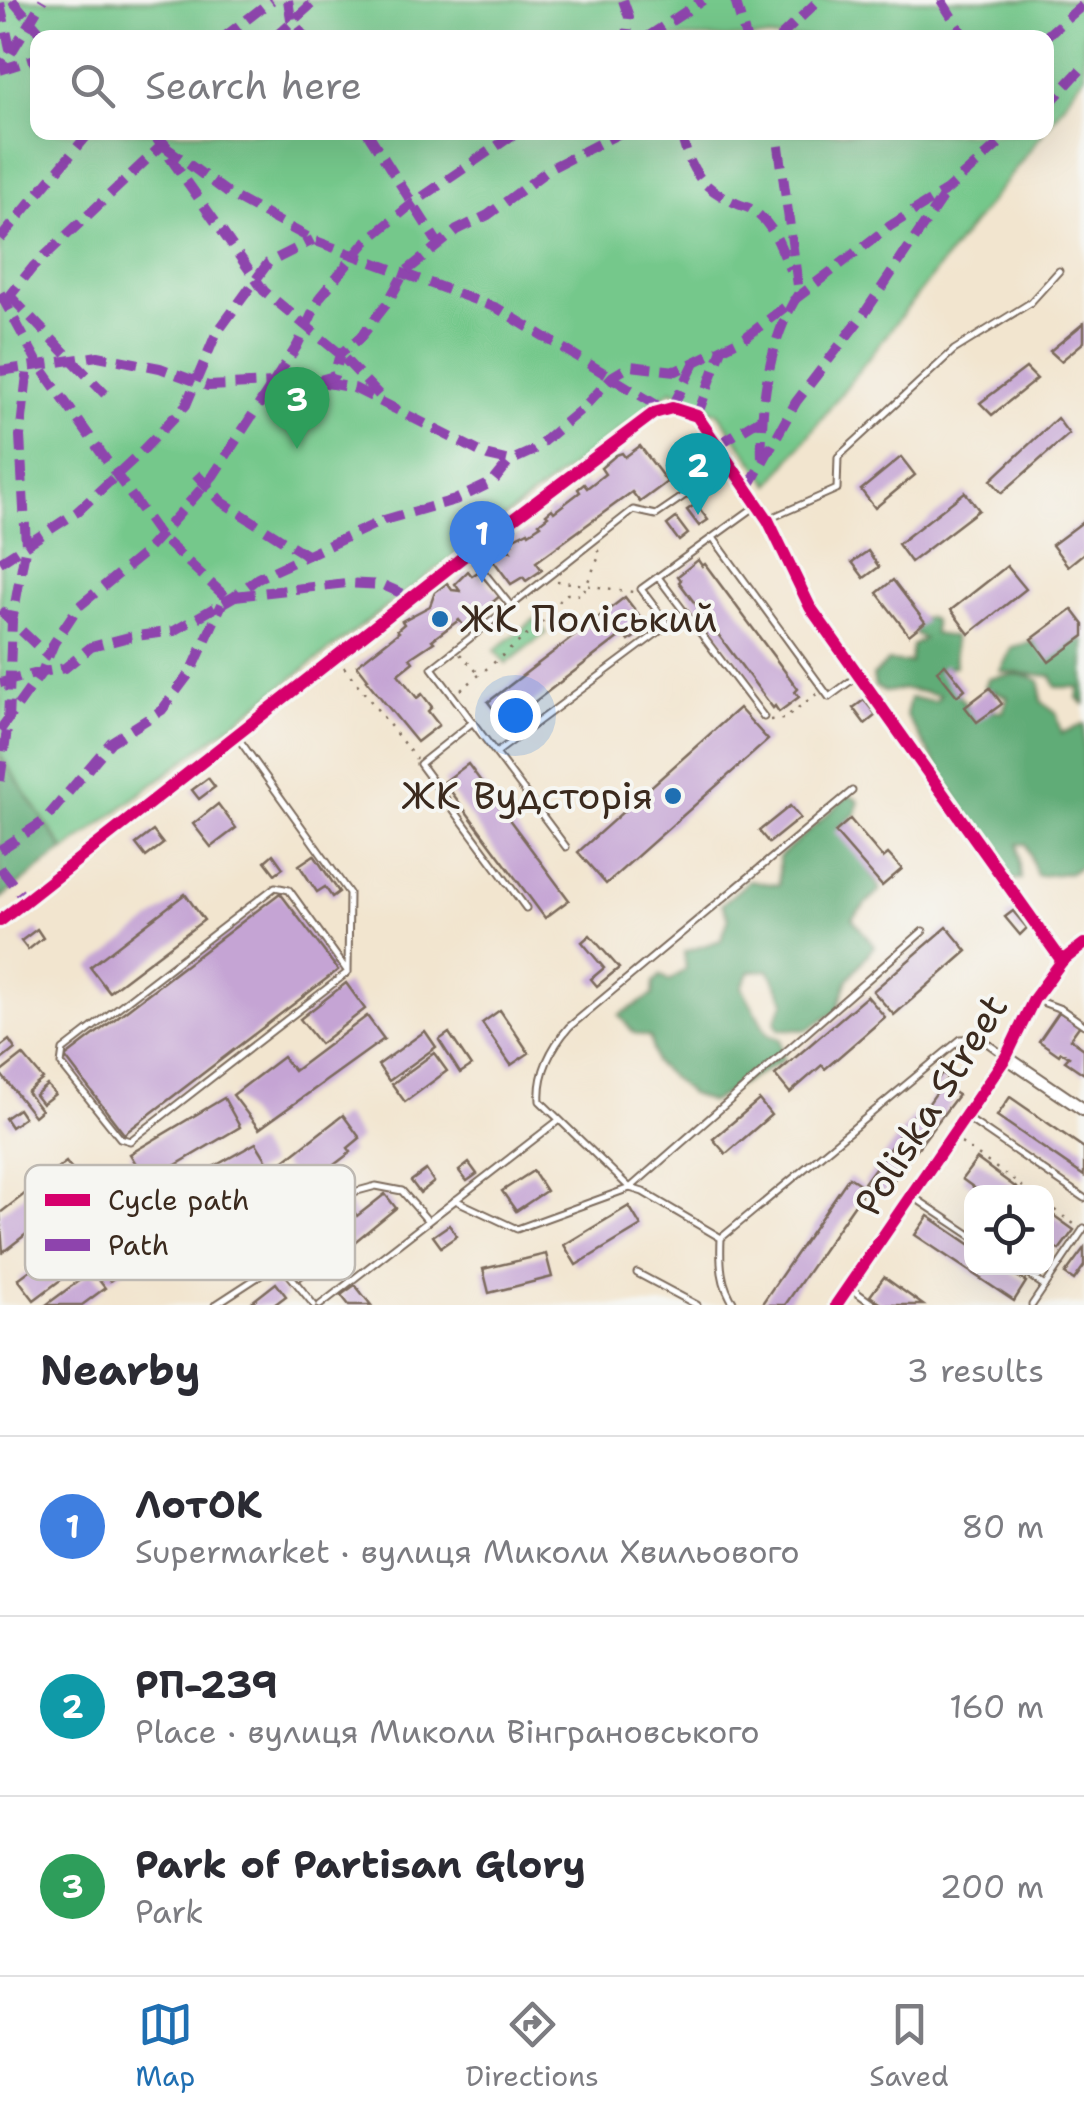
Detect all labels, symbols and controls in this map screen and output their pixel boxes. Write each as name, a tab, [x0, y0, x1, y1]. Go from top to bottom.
search box	[30, 30, 1054, 140]
icon: search	[65, 58, 120, 113]
text: Search here	[145, 60, 362, 111]
pin: 3	[264, 366, 330, 449]
pin: 2	[666, 432, 730, 515]
pin: 1	[450, 500, 514, 583]
place label: ЖК Поліський	[460, 593, 717, 644]
marker: ЖК Поліський	[429, 608, 451, 630]
your location	[490, 690, 541, 741]
place label: ЖК Вудсторія	[402, 770, 653, 821]
marker: ЖК Вудсторія	[662, 785, 684, 807]
street label: Poliska Street	[842, 984, 1019, 1225]
legend	[25, 1165, 355, 1280]
text: Cycle path	[108, 1181, 250, 1219]
map controls	[964, 1185, 1054, 1275]
button: locate	[964, 1185, 1054, 1275]
text: Path	[108, 1226, 169, 1264]
text: Nearby	[40, 1342, 200, 1398]
text: 3 results	[907, 1349, 1044, 1392]
text: ЛотОК	[135, 1479, 262, 1530]
text: 1	[65, 1505, 80, 1548]
text: 80 m	[961, 1505, 1044, 1548]
text: Supermarket · вулиця Миколи Хвильового	[135, 1530, 800, 1573]
text: РП-239	[135, 1659, 278, 1710]
text: 2	[61, 1685, 84, 1728]
text: 160 m	[949, 1685, 1044, 1728]
text: Place · вулиця Миколи Вінграновського	[135, 1710, 760, 1753]
text: Park of Partisan Glory	[135, 1839, 586, 1890]
text: 3	[61, 1865, 84, 1908]
text: 200 m	[940, 1865, 1044, 1908]
text: Park	[135, 1890, 204, 1933]
tab: Map	[135, 1997, 195, 2095]
tab: Directions	[466, 1997, 599, 2095]
tab: Saved	[869, 1997, 949, 2095]

